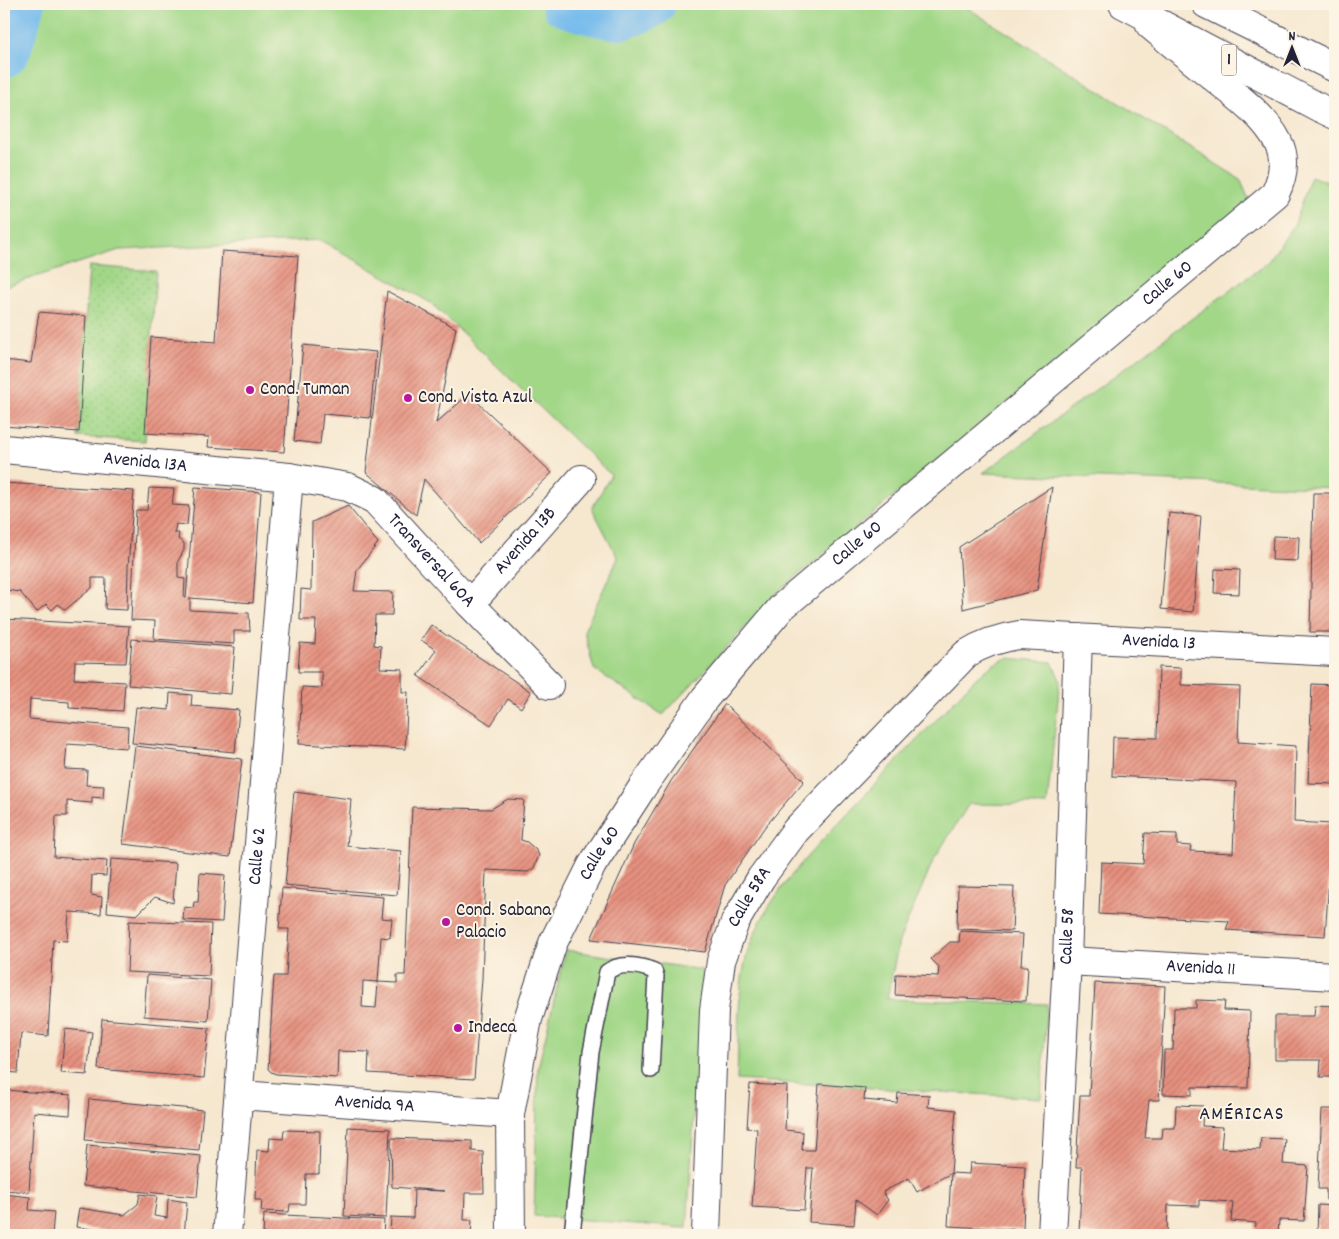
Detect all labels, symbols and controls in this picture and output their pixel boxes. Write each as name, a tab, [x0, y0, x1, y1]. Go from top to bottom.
north arrow	[1266, 22, 1316, 72]
text: N	[1289, 27, 1296, 47]
road number: 1	[1222, 44, 1236, 76]
street label: Calle 60	[1136, 254, 1199, 313]
place label: Cond. Tuman	[260, 377, 350, 404]
marker: Cond. Tuman	[244, 384, 256, 396]
place label: Cond. Vista Azul	[418, 385, 533, 412]
marker: Cond. Vista Azul	[402, 392, 414, 404]
street label: Avenida 13A	[102, 445, 189, 480]
street label: Avenida 13B	[488, 501, 563, 581]
street label: Transversal 60A	[381, 508, 481, 614]
street label: Calle 60	[826, 514, 889, 573]
street label: Avenida 13	[1121, 627, 1196, 658]
street label: Calle 60	[573, 821, 627, 885]
street label: Calle 62	[242, 826, 274, 886]
street label: Calle 58A	[721, 861, 779, 933]
place label: Cond. Sabana Palacio	[456, 898, 552, 947]
street label: Calle 58	[1053, 908, 1082, 965]
marker: Cond. Sabana Palacio	[440, 916, 452, 928]
street label: Avenida 11	[1165, 953, 1236, 984]
place label: Indeca	[468, 1015, 518, 1042]
marker: Indeca	[452, 1022, 464, 1034]
street label: Avenida 9A	[334, 1088, 416, 1121]
district label: AMÉRICAS	[1199, 1101, 1285, 1129]

